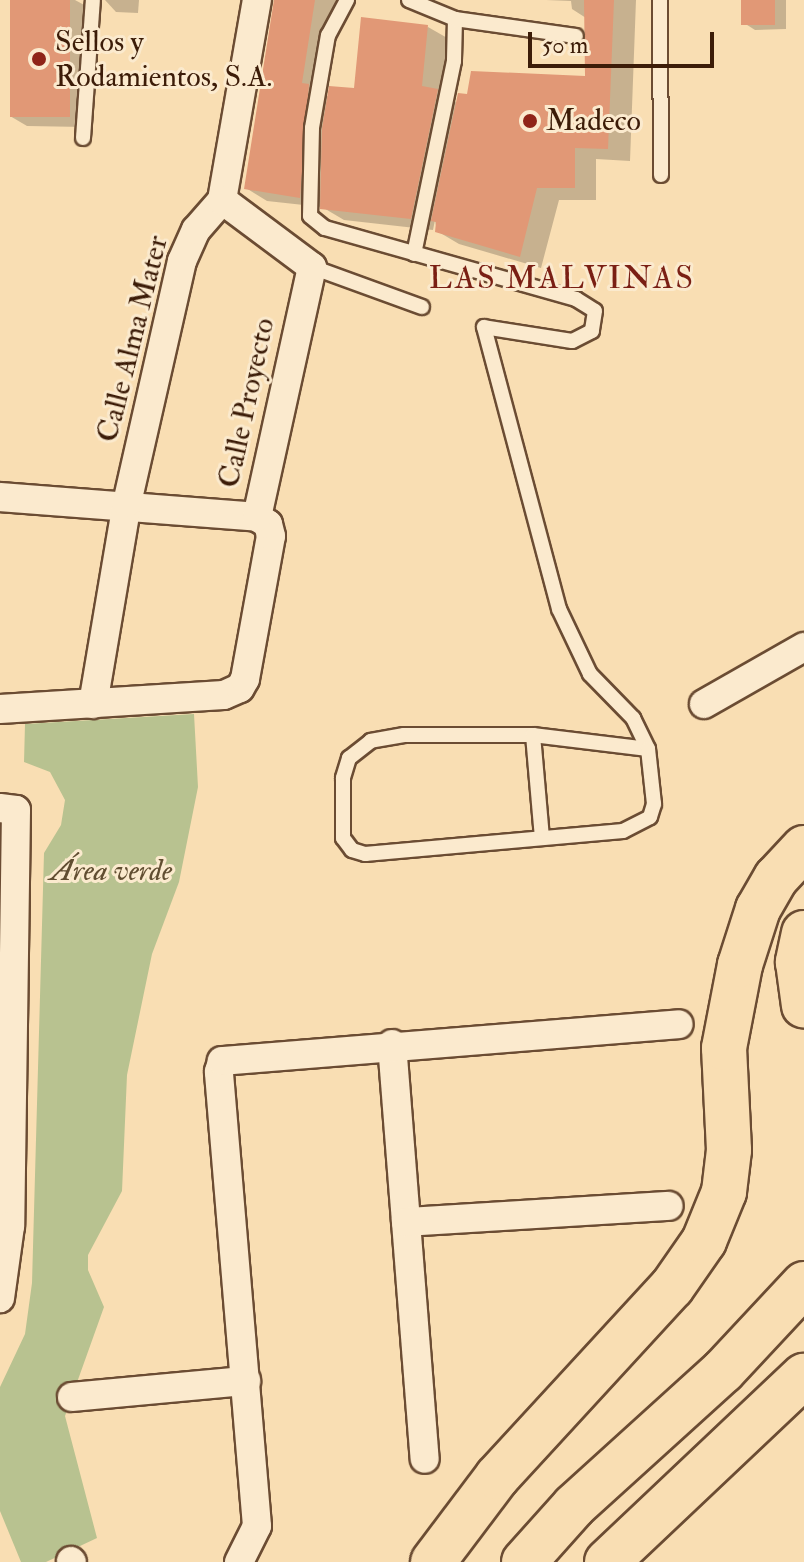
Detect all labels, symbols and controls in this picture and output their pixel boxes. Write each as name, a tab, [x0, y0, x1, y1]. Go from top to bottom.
scale bar	[532, 16, 718, 66]
place label: Sellos y Rodamientos, S.A.	[55, 24, 272, 94]
text: 50 m	[542, 30, 588, 61]
marker: Sellos y Rodamientos, S.A.	[30, 50, 48, 68]
place label: Madeco	[546, 103, 641, 139]
marker: Madeco	[521, 112, 539, 130]
street label: Calle Alma Mater	[90, 232, 176, 446]
district label: LAS MALVINAS	[429, 259, 695, 297]
street label: Calle Proyecto	[211, 315, 283, 491]
park label: Área verde	[50, 853, 172, 889]

